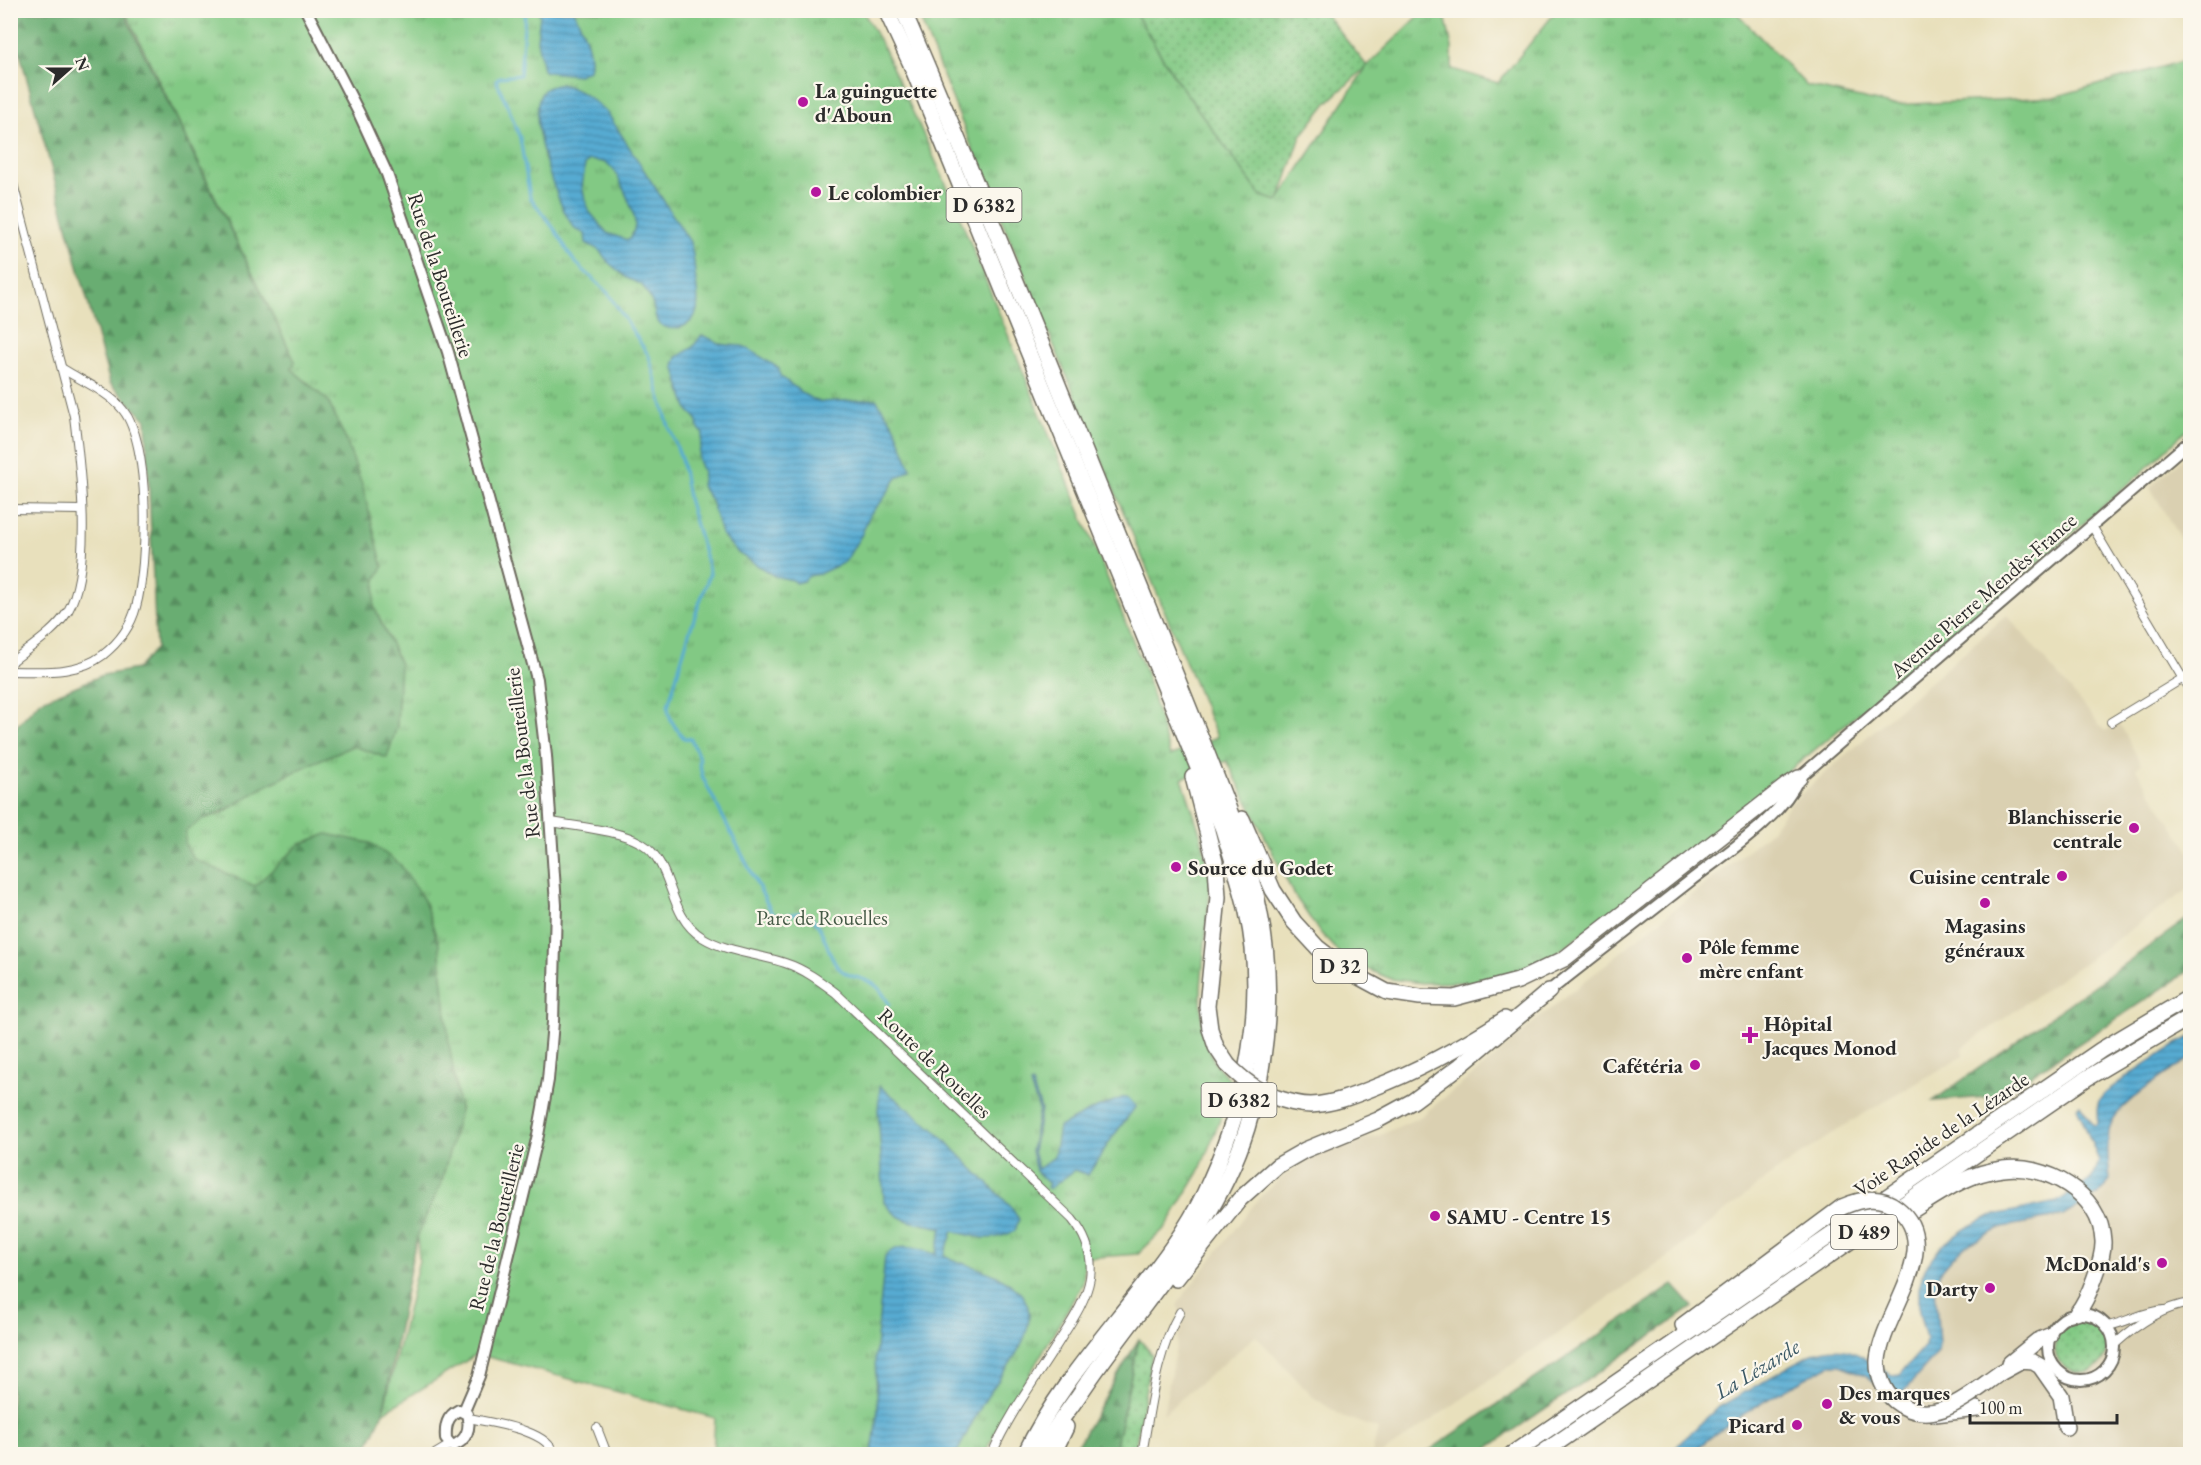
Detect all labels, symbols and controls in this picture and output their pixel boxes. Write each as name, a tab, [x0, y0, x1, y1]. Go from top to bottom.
north arrow	[39, 39, 99, 99]
text: N	[70, 54, 95, 74]
place label: La guinguette d'Aboun	[815, 77, 937, 128]
marker: La guinguette d'Aboun	[796, 95, 810, 109]
place label: Le colombier	[828, 179, 941, 206]
marker: Le colombier	[809, 185, 823, 199]
road number: D 6382	[946, 188, 1022, 222]
street label: Rue de la Bouteillerie	[402, 189, 480, 361]
street label: Avenue Pierre Mendès-France	[1883, 507, 2082, 684]
street label: Rue de la Bouteillerie	[498, 666, 546, 840]
place label: Blanchisserie centrale	[2008, 803, 2122, 854]
marker: Blanchisserie centrale	[2127, 821, 2141, 835]
place label: Source du Godet	[1188, 854, 1333, 881]
marker: Source du Godet	[1169, 860, 1183, 874]
place label: Cuisine centrale	[1909, 863, 2050, 890]
marker: Cuisine centrale	[2055, 869, 2069, 883]
marker: Magasins généraux	[1978, 896, 1992, 910]
park label: Parc de Rouelles	[756, 904, 888, 931]
place label: Magasins généraux	[1945, 912, 2025, 963]
place label: Pôle femme mère enfant	[1699, 933, 1803, 984]
road number: D 32	[1313, 949, 1367, 983]
marker: Pôle femme mère enfant	[1680, 951, 1694, 965]
street label: Route de Rouelles	[872, 1002, 998, 1124]
place label: Hôpital Jacques Monod	[1762, 1010, 1897, 1061]
marker: Hôpital Jacques Monod	[1741, 1026, 1759, 1044]
place label: Cafétéria	[1603, 1052, 1684, 1079]
marker: Cafétéria	[1688, 1058, 1702, 1072]
street label: Voie Rapide de la Lézarde	[1848, 1065, 2034, 1203]
road number: D 6382	[1202, 1083, 1276, 1117]
street label: Rue de la Bouteillerie	[462, 1141, 530, 1313]
place label: SAMU - Centre 15	[1447, 1203, 1611, 1230]
marker: SAMU - Centre 15	[1428, 1209, 1442, 1223]
road number: D 489	[1831, 1215, 1897, 1249]
place label: McDonald's	[2045, 1250, 2150, 1277]
marker: McDonald's	[2155, 1256, 2169, 1270]
place label: Darty	[1926, 1275, 1979, 1302]
marker: Darty	[1983, 1281, 1997, 1295]
water label: La Lézarde	[1708, 1332, 1806, 1406]
place label: Des marques & vous	[1839, 1379, 1950, 1430]
scale bar	[1970, 1387, 2117, 1425]
text: 100 m	[1979, 1396, 2023, 1419]
marker: Des marques & vous	[1820, 1397, 1834, 1411]
place label: Picard	[1728, 1412, 1785, 1439]
marker: Picard	[1790, 1418, 1804, 1432]

